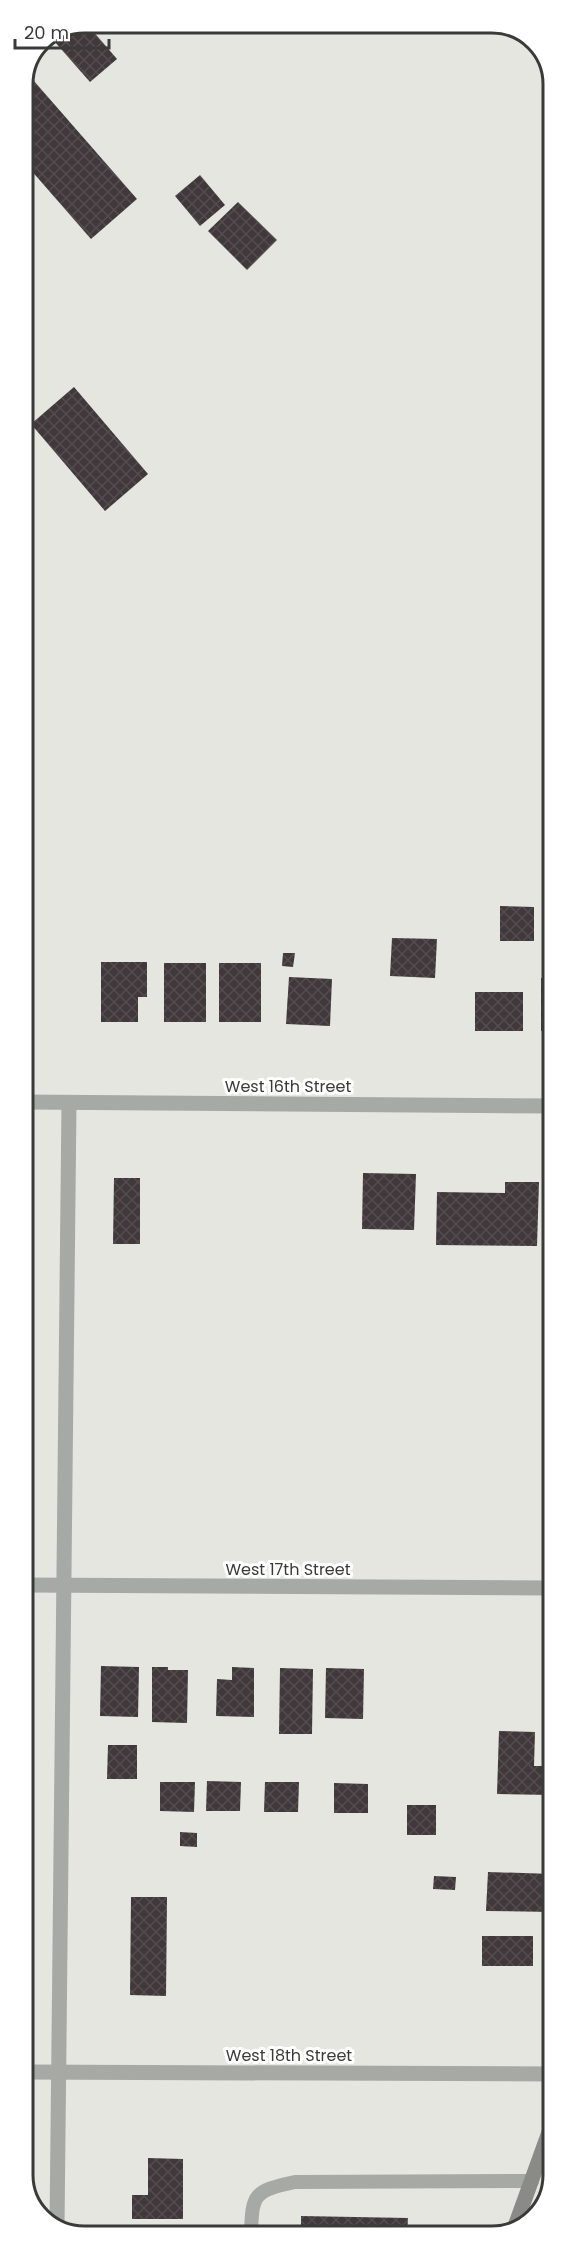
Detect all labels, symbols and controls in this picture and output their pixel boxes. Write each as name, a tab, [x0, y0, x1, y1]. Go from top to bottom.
scale bar	[15, 12, 110, 50]
text: 20 m	[24, 20, 69, 45]
street label: West 16th Street	[225, 1075, 351, 1098]
street label: West 17th Street	[225, 1558, 351, 1581]
street label: West 18th Street	[226, 2044, 352, 2067]

